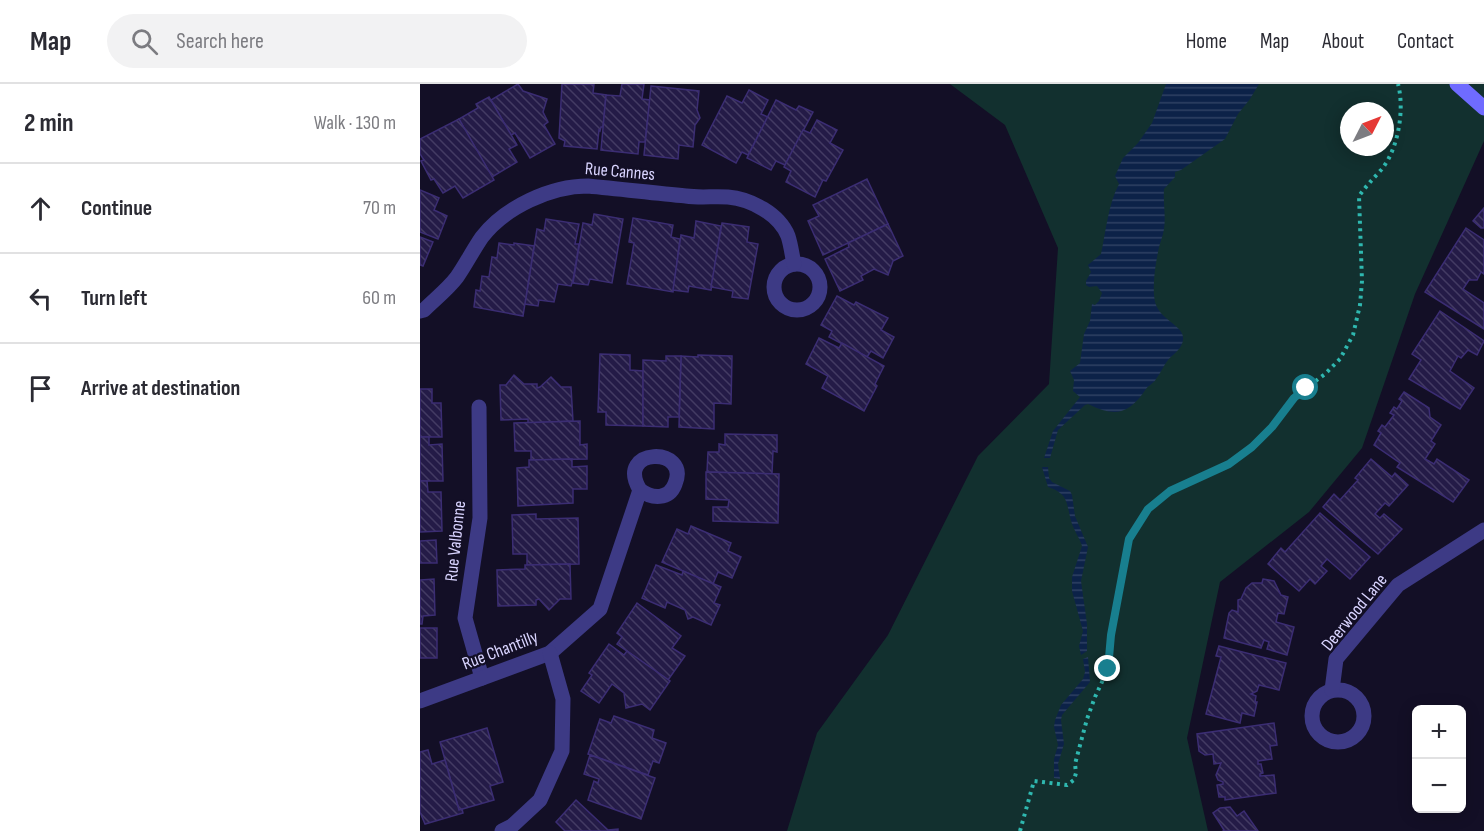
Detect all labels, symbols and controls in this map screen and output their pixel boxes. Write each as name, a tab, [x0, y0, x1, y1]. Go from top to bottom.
search box	[107, 14, 527, 68]
text: Map	[30, 25, 71, 58]
icon: search	[128, 25, 161, 58]
text: Search here	[176, 28, 264, 55]
text: Home	[1186, 29, 1227, 54]
text: Map	[1260, 29, 1289, 54]
text: About	[1322, 29, 1364, 54]
text: Contact	[1397, 29, 1454, 54]
north arrow	[1340, 102, 1394, 156]
text: 2 min	[24, 108, 74, 139]
text: Walk · 130 m	[314, 111, 396, 135]
street label: Rue Cannes	[584, 158, 656, 185]
icon: ahead	[24, 192, 57, 225]
text: Continue	[81, 195, 152, 222]
text: 70 m	[363, 196, 396, 220]
icon: left	[24, 282, 57, 315]
text: Turn left	[81, 285, 147, 312]
text: 60 m	[362, 286, 396, 310]
icon: arrive	[24, 372, 57, 405]
route start	[1292, 374, 1318, 400]
text: Arrive at destination	[81, 375, 240, 402]
street label: Rue Valbonne	[441, 500, 470, 583]
street label: Deerwood Lane	[1317, 570, 1392, 655]
street label: Rue Chantilly	[459, 626, 541, 675]
route end	[1094, 655, 1120, 681]
map controls	[1412, 705, 1466, 813]
button: +	[1412, 705, 1466, 759]
button: −	[1412, 759, 1466, 813]

